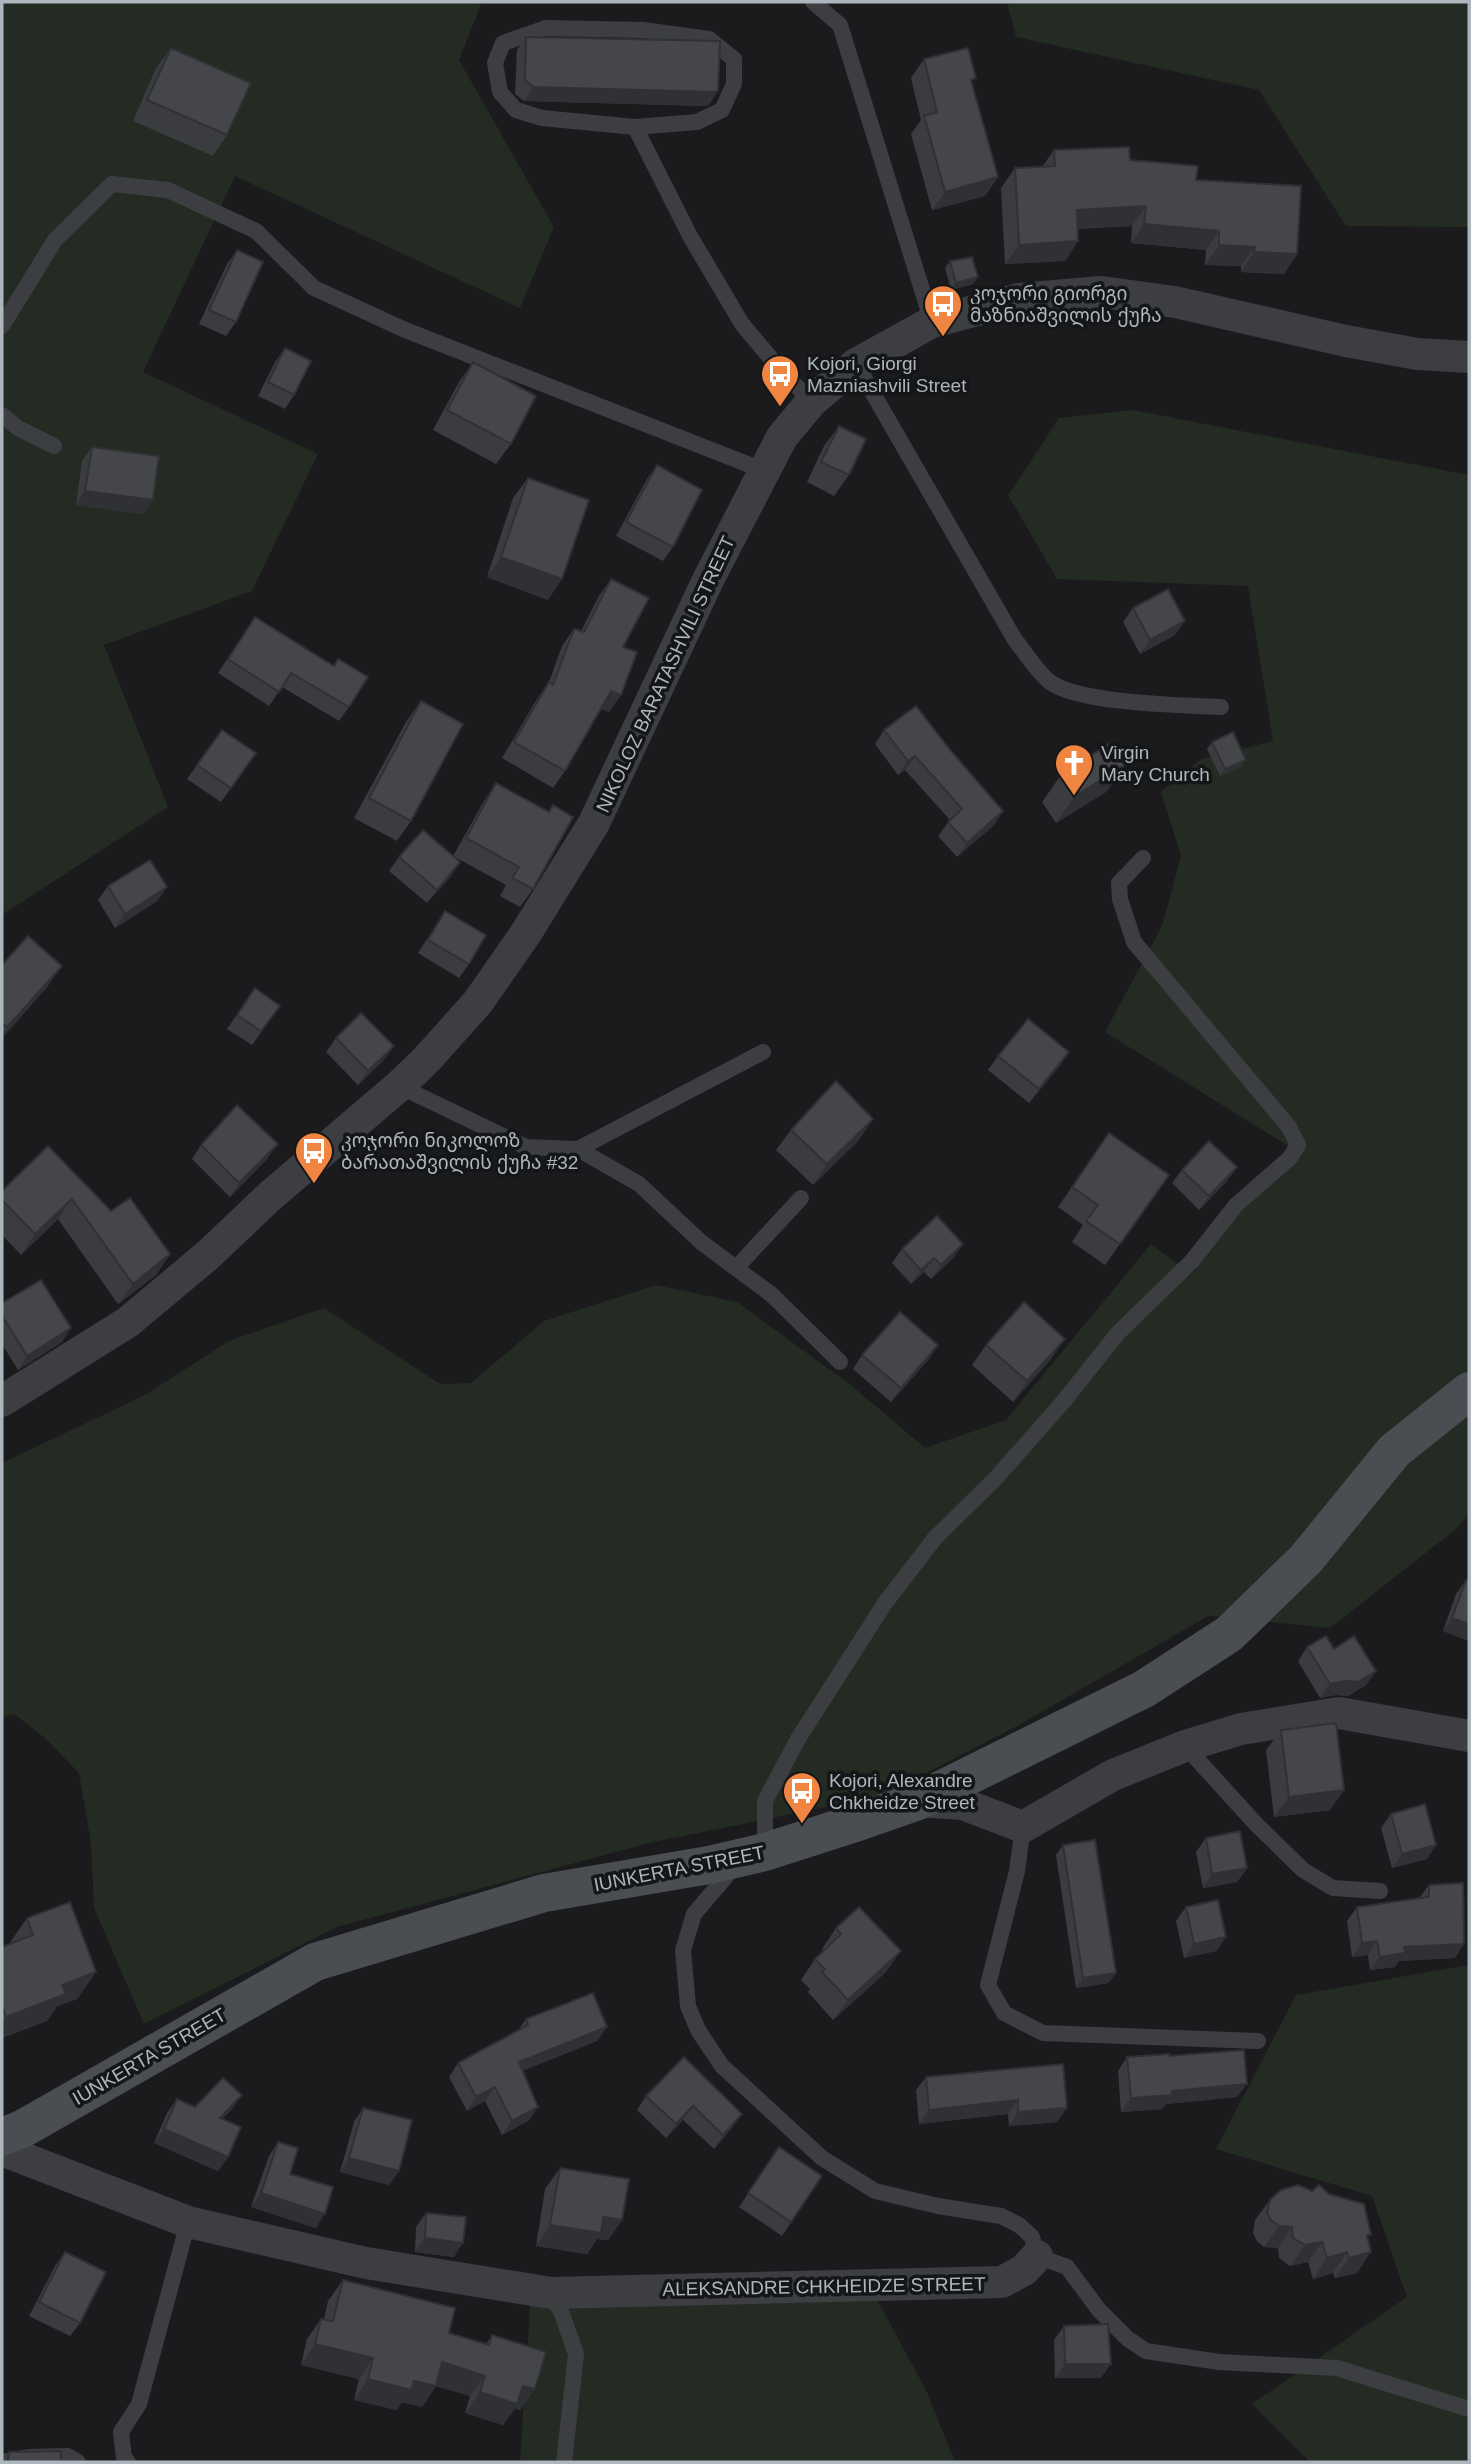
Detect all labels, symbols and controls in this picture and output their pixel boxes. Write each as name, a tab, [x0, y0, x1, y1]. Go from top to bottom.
bus stop icon: კოჯორი გიორგი მაზნიაშვილის ქუჩა	[922, 283, 964, 338]
place label: კოჯორი გიორგი მაზნიაშვილის ქუჩა	[970, 283, 1162, 328]
bus stop icon: Kojori, Giorgi Mazniashvili Street	[759, 353, 801, 408]
place label: Kojori, Giorgi Mazniashvili Street	[807, 353, 967, 396]
street label: NIKOLOZ BARATASHVILI STREET	[592, 532, 739, 816]
church icon: Virgin Mary Church	[1053, 742, 1095, 797]
place label: Virgin Mary Church	[1101, 742, 1210, 785]
bus stop icon: კოჯორი ნიკოლოზ ბარათაშვილის ქუჩა #32	[293, 1130, 335, 1185]
place label: კოჯორი ნიკოლოზ ბარათაშვილის ქუჩა #32	[341, 1130, 578, 1175]
bus stop icon: Kojori, Alexandre Chkheidze Street	[781, 1770, 823, 1825]
place label: Kojori, Alexandre Chkheidze Street	[829, 1770, 975, 1813]
street label: IUNKERTA STREET	[592, 1842, 767, 1895]
street label: IUNKERTA STREET	[69, 2004, 230, 2109]
street label: ALEKSANDRE CHKHEIDZE STREET	[662, 2273, 986, 2300]

